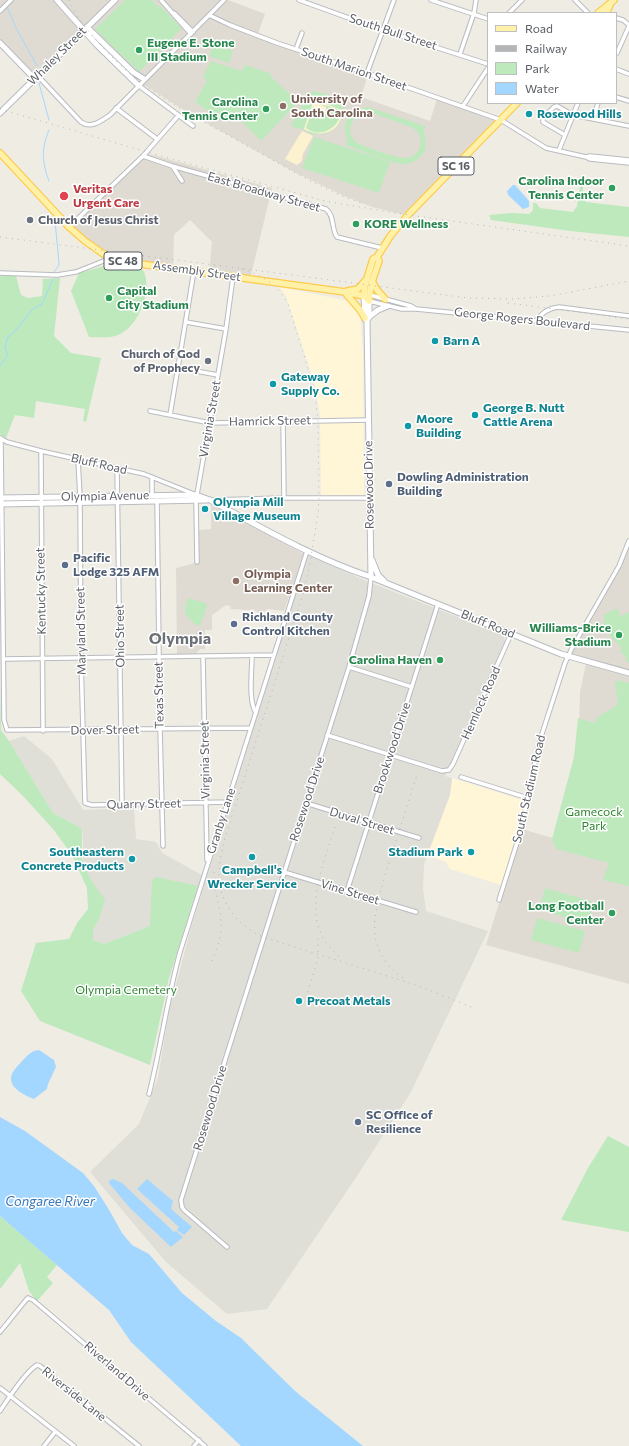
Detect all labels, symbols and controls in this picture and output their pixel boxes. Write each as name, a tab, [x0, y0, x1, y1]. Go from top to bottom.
street label: South Bull Street	[347, 11, 439, 53]
legend	[487, 12, 617, 104]
text: Road	[525, 21, 553, 35]
street label: Whaley Street	[25, 24, 89, 88]
place label: Eugene E. Stone III Stadium	[147, 36, 235, 64]
text: Railway	[525, 41, 567, 55]
street label: South Marion Street	[299, 44, 409, 94]
marker: Eugene E. Stone III Stadium	[134, 45, 144, 55]
text: Park	[525, 61, 550, 75]
text: Water	[525, 81, 559, 95]
place label: University of South Carolina	[291, 92, 373, 120]
place label: Carolina Tennis Center	[182, 95, 258, 123]
marker: University of South Carolina	[278, 101, 288, 111]
marker: Carolina Tennis Center	[261, 104, 271, 114]
place label: Rosewood Hills	[537, 107, 621, 121]
marker: Rosewood Hills	[524, 109, 534, 119]
road number: SC 16	[438, 157, 474, 175]
street label: East Broadway Street	[206, 169, 322, 215]
place label: Carolina Indoor Tennis Center	[518, 174, 604, 202]
place label: Veritas Urgent Care	[73, 182, 139, 210]
marker: Carolina Indoor Tennis Center	[607, 183, 617, 193]
marker: Veritas Urgent Care	[58, 190, 70, 202]
place label: Church of Jesus Christ	[38, 213, 159, 227]
marker: Church of Jesus Christ	[25, 215, 35, 225]
place label: KORE Wellness	[364, 217, 448, 231]
marker: KORE Wellness	[351, 219, 361, 229]
road number: SC 48	[104, 252, 142, 270]
street label: Assembly Street	[152, 258, 242, 284]
place label: Capital City Stadium	[117, 284, 189, 312]
marker: Capital City Stadium	[104, 293, 114, 303]
street label: George Rogers Boulevard	[453, 305, 591, 333]
place label: Barn A	[443, 334, 480, 348]
marker: Barn A	[430, 336, 440, 346]
place label: Church of God of Prophecy	[121, 347, 200, 375]
marker: Church of God of Prophecy	[203, 356, 213, 366]
place label: Gateway Supply Co.	[281, 370, 340, 398]
street label: Virginia Street	[196, 379, 224, 459]
marker: Gateway Supply Co.	[268, 379, 278, 389]
place label: George B. Nutt Cattle Arena	[483, 401, 565, 429]
marker: George B. Nutt Cattle Arena	[470, 410, 480, 420]
place label: Moore Building	[416, 412, 461, 440]
street label: Hamrick Street	[229, 413, 311, 429]
marker: Moore Building	[403, 421, 413, 431]
street label: Rosewood Drive	[361, 441, 377, 529]
street label: Bluff Road	[70, 451, 128, 477]
place label: Dowling Administration Building	[397, 470, 529, 498]
marker: Dowling Administration Building	[384, 479, 394, 489]
street label: Olympia Avenue	[61, 488, 149, 504]
place label: Olympia Mill Village Museum	[213, 495, 300, 523]
marker: Olympia Mill Village Museum	[200, 504, 210, 514]
street label: Kentucky Street	[33, 547, 49, 635]
place label: Pacific Lodge 325 AFM	[73, 551, 159, 579]
marker: Pacific Lodge 325 AFM	[60, 560, 70, 570]
place label: Olympia Learning Center	[244, 567, 332, 595]
marker: Olympia Learning Center	[231, 576, 241, 586]
street label: Maryland Street	[73, 587, 89, 675]
street label: Ohio Street	[112, 604, 128, 668]
street label: Bluff Road	[459, 607, 517, 641]
place label: Richland County Control Kitchen	[242, 610, 333, 638]
marker: Richland County Control Kitchen	[229, 619, 239, 629]
place label: Williams-Brice Stadium	[529, 621, 611, 649]
district label: Olympia	[149, 629, 211, 649]
marker: Williams-Brice Stadium	[614, 630, 624, 640]
place label: Carolina Haven	[349, 653, 432, 667]
marker: Carolina Haven	[435, 655, 445, 665]
street label: Texas Street	[151, 661, 167, 729]
street label: Hemlock Road	[458, 664, 504, 742]
street label: Brookwood Drive	[370, 701, 414, 795]
street label: Virginia Street	[197, 721, 213, 799]
street label: Dover Street	[70, 722, 140, 738]
street label: South Stadium Road	[510, 733, 548, 845]
street label: Rosewood Drive	[287, 755, 327, 843]
street label: Granby Lane	[204, 786, 238, 856]
street label: Quarry Street	[106, 796, 182, 812]
street label: Duval Street	[328, 804, 396, 838]
park label: Gamecock Park	[565, 805, 623, 833]
place label: Southeastern Concrete Products	[21, 845, 124, 873]
place label: Stadium Park	[389, 845, 463, 859]
marker: Stadium Park	[466, 847, 476, 857]
marker: Campbell's Wrecker Service	[247, 852, 257, 862]
marker: Southeastern Concrete Products	[127, 854, 137, 864]
place label: Campbell's Wrecker Service	[207, 863, 297, 891]
street label: Vine Street	[319, 876, 381, 908]
place label: Long Football Center	[528, 899, 604, 927]
marker: Long Football Center	[607, 908, 617, 918]
park label: Olympia Cemetery	[75, 983, 177, 997]
place label: Precoat Metals	[307, 994, 391, 1008]
marker: Precoat Metals	[294, 996, 304, 1006]
street label: Rosewood Drive	[190, 1064, 230, 1152]
place label: SC Office of Resilience	[366, 1108, 433, 1136]
marker: SC Office of Resilience	[353, 1117, 363, 1127]
water label: Congaree River	[5, 1194, 95, 1210]
street label: Riverland Drive	[81, 1338, 153, 1404]
street label: Riverside Lane	[39, 1364, 109, 1424]

